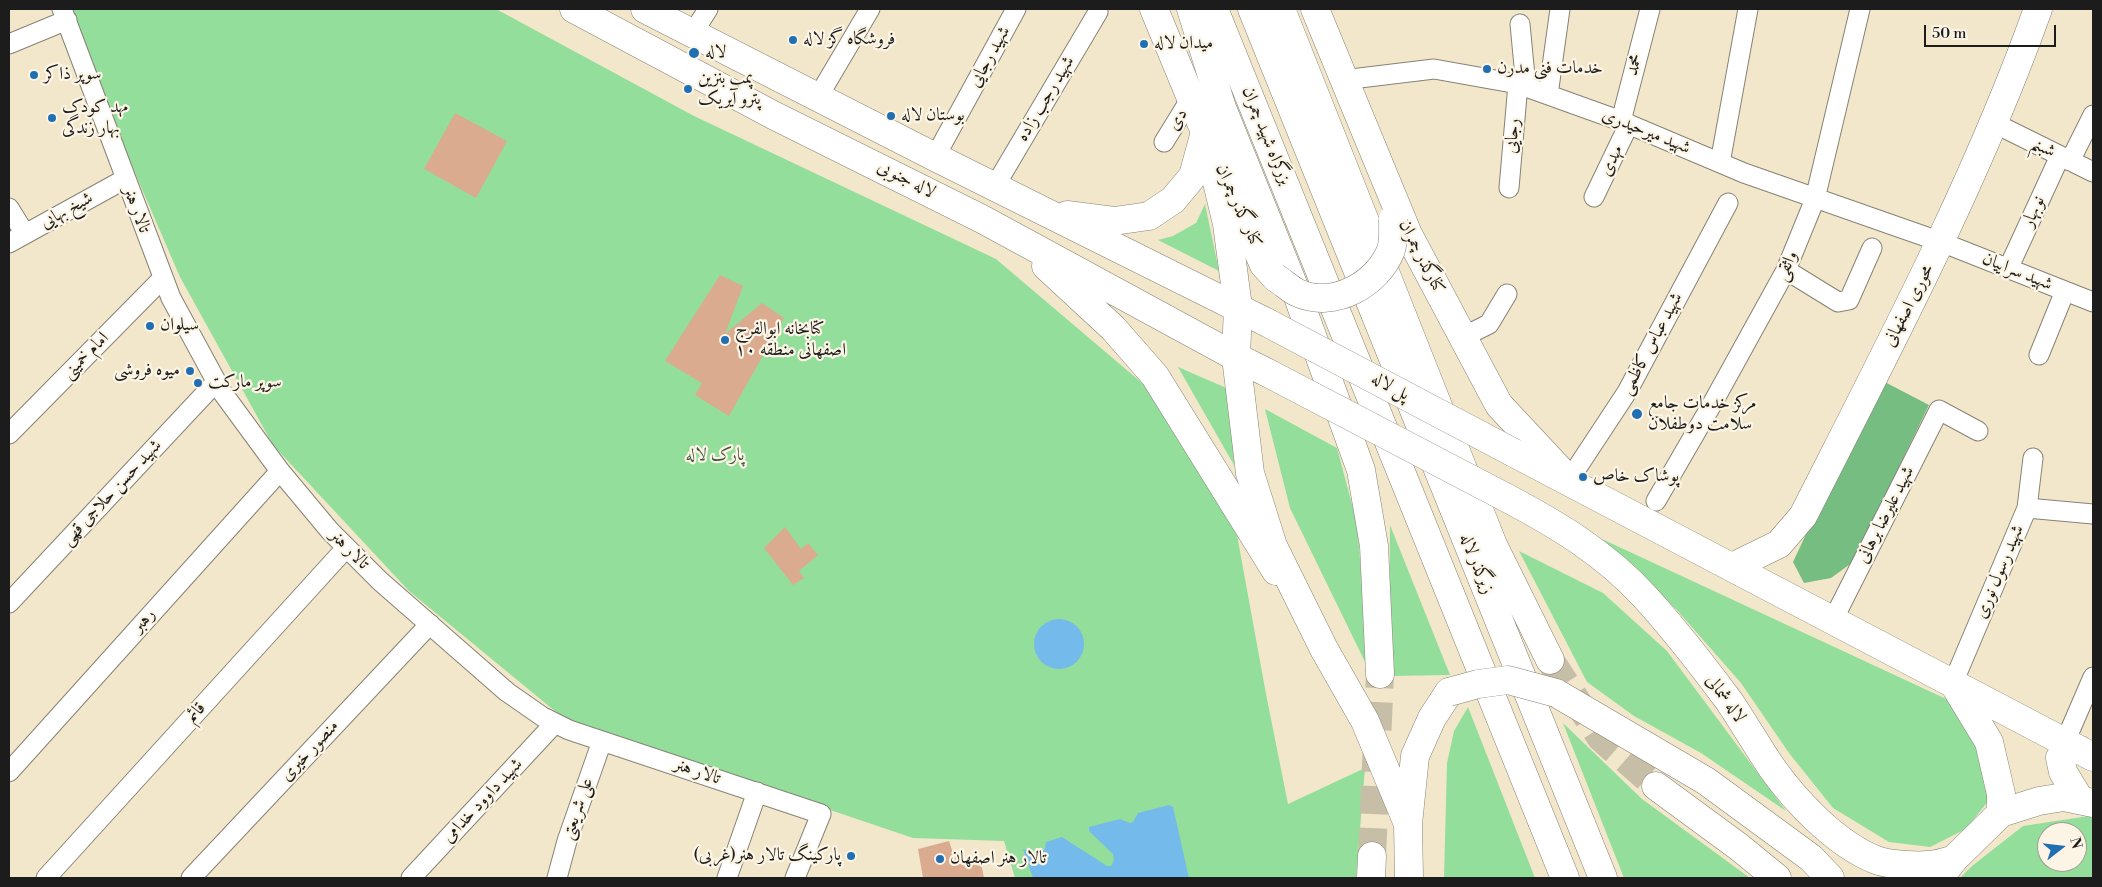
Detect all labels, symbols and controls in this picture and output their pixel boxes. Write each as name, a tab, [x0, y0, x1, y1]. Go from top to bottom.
scale bar	[1927, 15, 2060, 47]
street label: شهید رجایی	[964, 23, 1016, 91]
text: 50 m	[1932, 24, 1966, 43]
place label: فروشگاه گز لاله	[803, 29, 895, 51]
place label: میدان لاله	[1154, 33, 1213, 55]
marker: فروشگاه گز لاله	[787, 34, 799, 46]
marker: میدان لاله	[1138, 38, 1150, 50]
place label: لاله	[705, 42, 726, 64]
marker: لاله	[687, 46, 701, 60]
street label: محمد	[1622, 52, 1648, 78]
street label: شهید رجب زاده	[1012, 53, 1080, 145]
place label: خدمات فنی مدرن	[1497, 58, 1603, 80]
marker: خدمات فنی مدرن	[1481, 63, 1493, 75]
place label: سوپر ذاکر	[44, 64, 101, 86]
place label: پمپ بنزین پترو آیریک	[698, 68, 761, 110]
marker: سوپر ذاکر	[28, 69, 40, 81]
marker: پمپ بنزین پترو آیریک	[682, 83, 694, 95]
street label: بزرگراه شهید چمران	[1236, 84, 1296, 188]
place label: مهد کودک بهار زندگی	[62, 97, 128, 140]
street label: شهید میرحیدری	[1599, 104, 1693, 160]
place label: بوستان لاله	[901, 105, 965, 127]
street label: دی	[1163, 105, 1193, 135]
marker: بوستان لاله	[885, 110, 897, 122]
marker: مهد کودک بهار زندگی	[46, 112, 58, 124]
street label: رجایی	[1501, 117, 1525, 155]
street label: شبنم	[2027, 133, 2059, 163]
street label: مهدی	[1595, 142, 1629, 180]
street label: لاله جنوبی	[873, 156, 939, 204]
street label: کنار گذر چمران	[1210, 161, 1266, 251]
street label: تالار هنر	[117, 184, 155, 236]
street label: شیخ بهایی	[37, 188, 97, 234]
street label: نوبهار	[2018, 193, 2050, 231]
street label: کنارگذر چمران	[1393, 216, 1449, 298]
street label: واثقی	[1771, 247, 1803, 285]
street label: شهید سراییان	[1979, 248, 2055, 296]
street label: محوری اصفهانی	[1879, 261, 1939, 351]
street label: شهید عباس کاظمی	[1616, 289, 1688, 399]
place label: سیلوان	[160, 315, 199, 337]
place label: کتابخانه ابوالفرج اصفهانی منطقه ۱۰	[735, 319, 846, 362]
marker: سیلوان	[144, 320, 156, 332]
street label: امام خمینی	[58, 328, 114, 384]
marker: کتابخانه ابوالفرج اصفهانی منطقه ۱۰	[719, 334, 731, 346]
place label: میوه فروشی	[114, 360, 180, 382]
marker: میوه فروشی	[184, 365, 196, 377]
street label: پل لاله	[1367, 368, 1413, 406]
place label: سوپر مارکت	[208, 372, 282, 394]
marker: سوپر مارکت	[192, 377, 204, 389]
place label: مرکز خدمات جامع سلامت دوطفلان	[1648, 393, 1756, 436]
marker: مرکز خدمات جامع سلامت دوطفلان	[1630, 407, 1644, 421]
street label: شهید حسن حلاجی قهی	[57, 435, 167, 551]
park label: پارک لاله	[686, 445, 744, 467]
street label: شهید علیرضا برهانی	[1852, 463, 1920, 567]
place label: پوشاک خاص	[1593, 466, 1679, 488]
marker: پوشاک خاص	[1577, 471, 1589, 483]
street label: شهید رسول نوری	[1971, 522, 2029, 622]
street label: تالار هنر	[324, 525, 374, 575]
street label: زیرگذر لاله	[1454, 530, 1498, 598]
street label: رهبر	[128, 604, 160, 638]
street label: لاله شمالی	[1700, 671, 1750, 727]
street label: قائم	[181, 698, 211, 728]
street label: منصور خیری	[276, 716, 344, 786]
street label: شهید داوود خدامی	[438, 754, 528, 848]
street label: تالار هنر	[671, 754, 723, 790]
street label: علی شریعتی	[557, 775, 599, 843]
north arrow	[2037, 822, 2087, 872]
text: N	[2065, 835, 2086, 851]
place label: پارکینگ تالار هنر(غربی)	[693, 845, 841, 867]
place label: تالار هنر اصفهان	[950, 848, 1046, 870]
marker: پارکینگ تالار هنر(غربی)	[845, 850, 857, 862]
marker: تالار هنر اصفهان	[934, 853, 946, 865]

